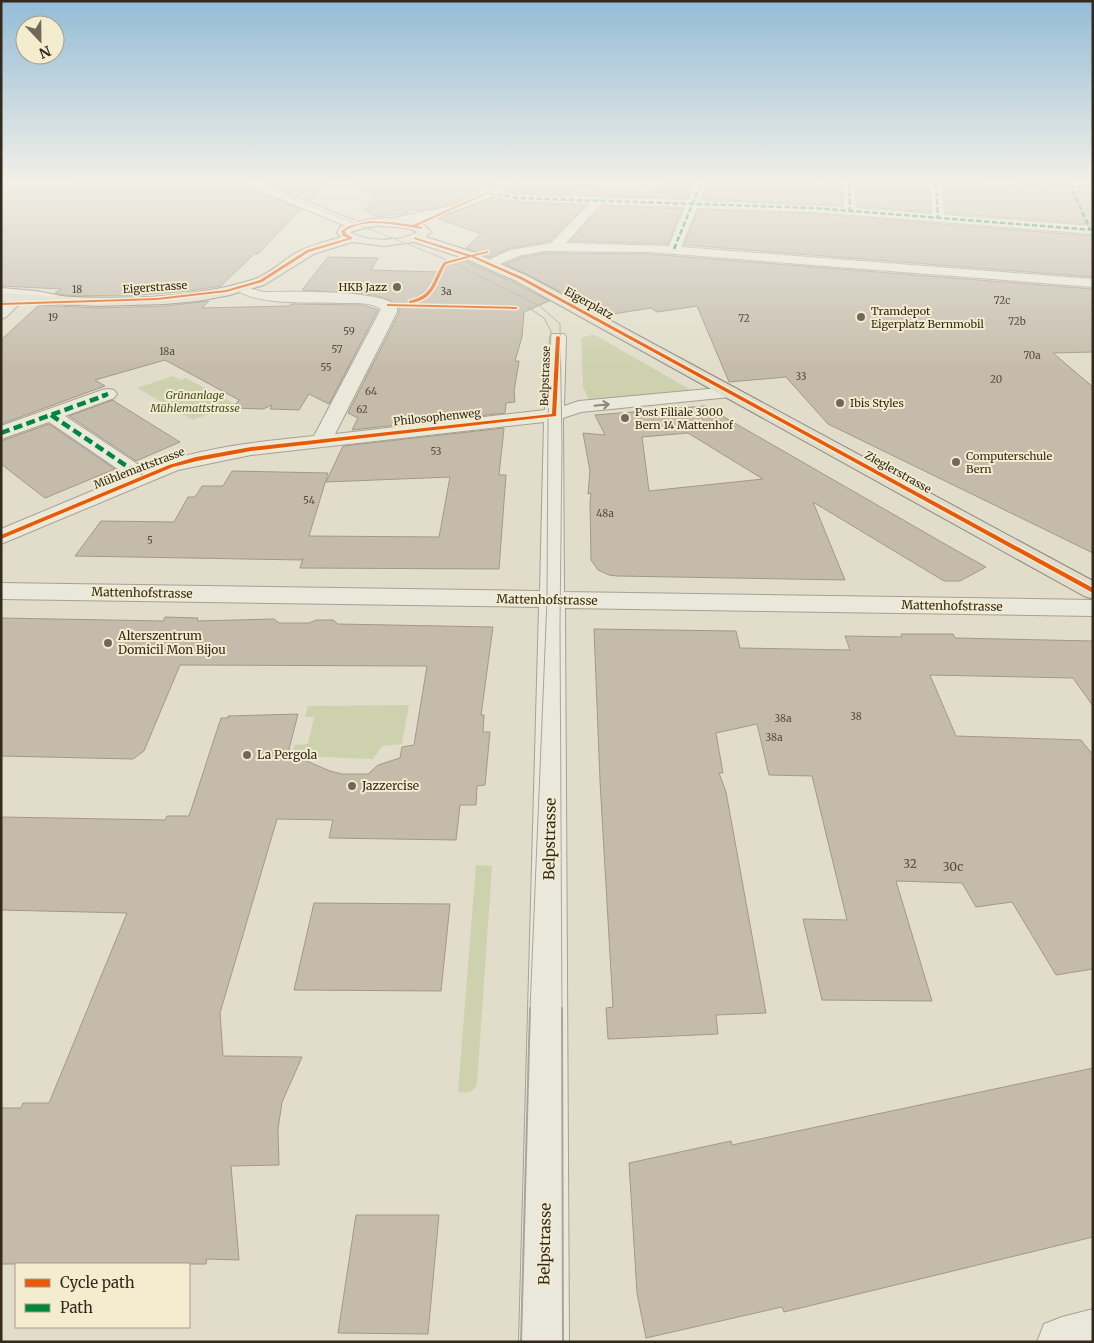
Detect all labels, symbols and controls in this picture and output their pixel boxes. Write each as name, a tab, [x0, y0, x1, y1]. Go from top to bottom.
north arrow	[15, 15, 65, 65]
text: N	[36, 42, 53, 62]
street label: Eigerstrasse	[122, 278, 188, 296]
place label: HKB Jazz	[338, 280, 387, 294]
marker: HKB Jazz	[391, 281, 403, 293]
house number: 18	[72, 283, 82, 296]
street label: Eigerplatz	[562, 284, 616, 322]
house number: 3a	[440, 285, 452, 298]
house number: 72c	[994, 294, 1010, 307]
place label: Tramdepot Eigerplatz Bernmobil	[871, 304, 985, 331]
house number: 19	[48, 311, 58, 324]
marker: Tramdepot Eigerplatz Bernmobil	[855, 311, 867, 323]
house number: 72	[738, 312, 750, 325]
house number: 72b	[1008, 315, 1026, 328]
house number: 59	[343, 325, 355, 338]
house number: 57	[331, 343, 343, 356]
house number: 18a	[159, 345, 175, 358]
street label: Belpstrasse	[537, 345, 553, 406]
house number: 70a	[1023, 349, 1041, 362]
house number: 55	[320, 361, 332, 374]
house number: 33	[796, 370, 807, 383]
house number: 20	[990, 373, 1002, 386]
house number: 64	[365, 385, 377, 398]
park label: Grünanlage Mühlemattstrasse	[149, 388, 240, 415]
place label: Ibis Styles	[850, 396, 904, 410]
marker: Ibis Styles	[834, 397, 846, 409]
one-way arrow	[593, 400, 609, 409]
house number: 62	[356, 403, 368, 416]
street label: Philosophenweg	[393, 405, 482, 429]
place label: Post Filiale 3000 Bern 14 Mattenhof	[635, 405, 734, 432]
marker: Post Filiale 3000 Bern 14 Mattenhof	[619, 412, 631, 424]
street label: Mühlemattstrasse	[92, 444, 187, 492]
house number: 53	[430, 445, 442, 458]
street label: Zieglerstrasse	[862, 448, 934, 496]
place label: Computerschule Bern	[966, 449, 1052, 476]
marker: Computerschule Bern	[950, 456, 962, 468]
house number: 54	[303, 494, 315, 507]
house number: 48a	[596, 507, 614, 520]
house number: 5	[147, 534, 153, 547]
street label: Mattenhofstrasse	[91, 584, 193, 601]
street label: Mattenhofstrasse	[496, 591, 598, 608]
street label: Mattenhofstrasse	[901, 597, 1003, 614]
place label: Alterszentrum Domicil Mon Bijou	[117, 628, 226, 657]
marker: Alterszentrum Domicil Mon Bijou	[102, 637, 114, 649]
house number: 38	[850, 710, 862, 723]
house number: 38a	[774, 712, 792, 725]
house number: 38a	[765, 731, 783, 744]
place label: La Pergola	[257, 747, 318, 762]
marker: La Pergola	[241, 749, 253, 761]
place label: Jazzercise	[361, 778, 419, 793]
marker: Jazzercise	[346, 780, 358, 792]
street label: Belpstrasse	[539, 797, 560, 880]
house number: 32	[903, 856, 917, 871]
house number: 30c	[943, 859, 963, 874]
street label: Belpstrasse	[534, 1202, 555, 1285]
legend	[15, 1263, 190, 1328]
text: Cycle path	[60, 1273, 135, 1292]
text: Path	[60, 1298, 93, 1317]

